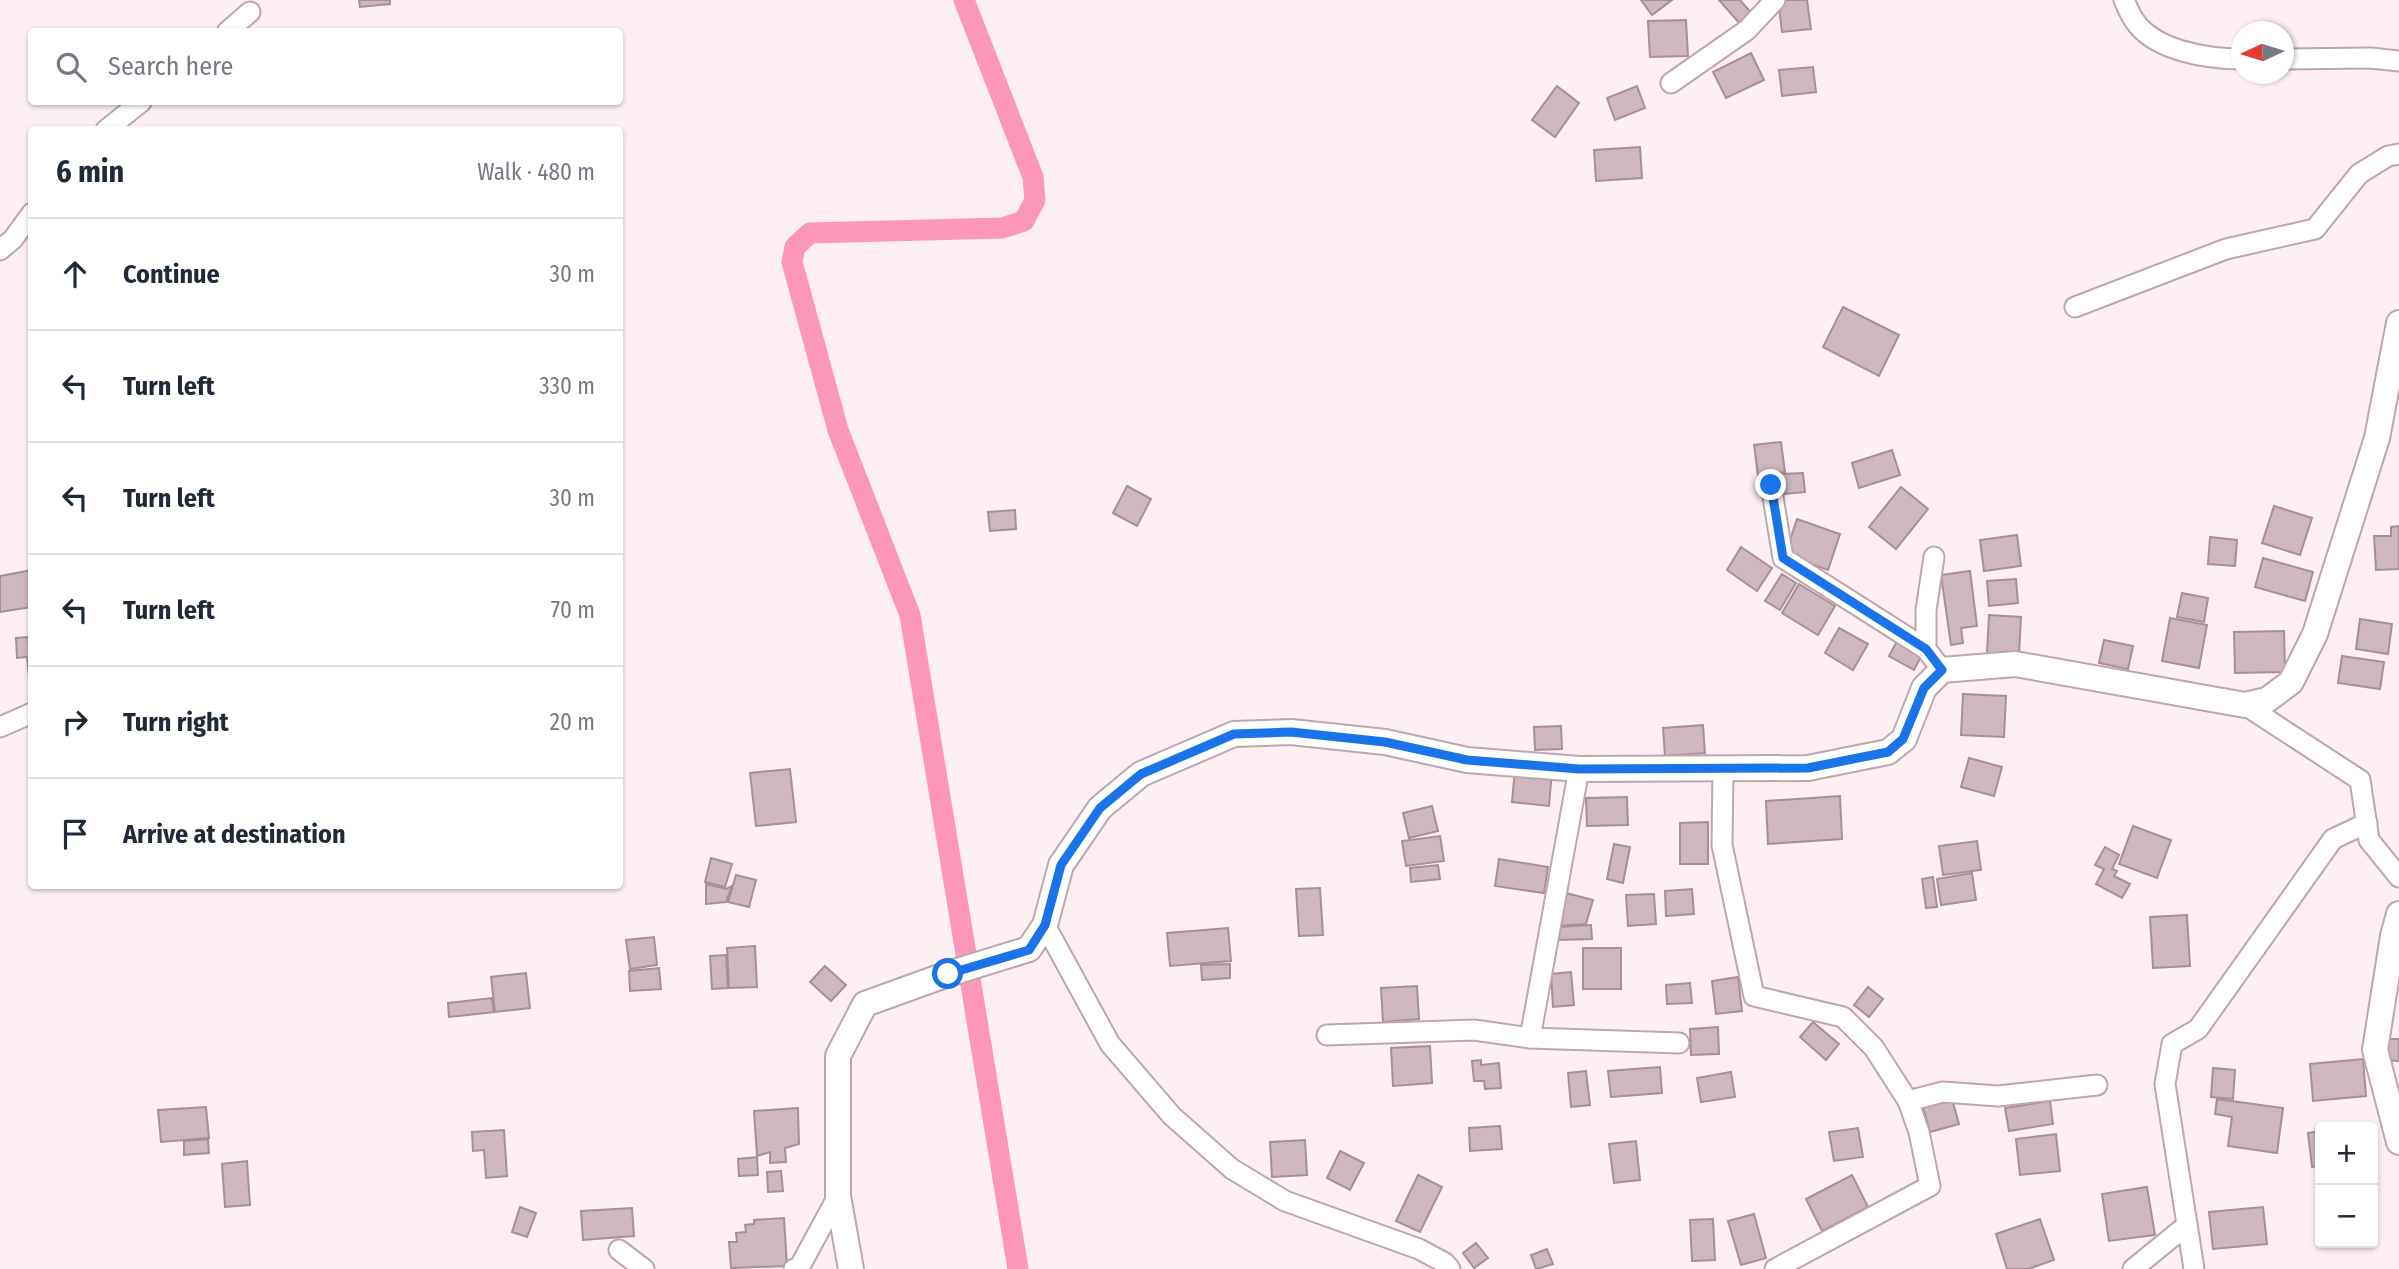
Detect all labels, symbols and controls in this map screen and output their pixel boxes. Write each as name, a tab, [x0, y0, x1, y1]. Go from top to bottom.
north arrow	[2231, 21, 2294, 84]
search box	[28, 28, 623, 105]
icon: search	[52, 48, 90, 86]
text: Search here	[108, 51, 233, 82]
text: 6 min	[56, 154, 124, 190]
text: Walk · 480 m	[477, 158, 595, 186]
icon: ahead	[56, 255, 94, 293]
text: Continue	[123, 259, 220, 290]
text: 30 m	[550, 260, 595, 288]
icon: left	[56, 367, 94, 405]
text: Turn left	[123, 371, 215, 402]
text: 330 m	[539, 372, 595, 400]
route end	[1755, 469, 1786, 500]
icon: left	[56, 479, 94, 517]
text: Turn left	[123, 483, 215, 514]
text: 30 m	[550, 484, 595, 512]
icon: left	[56, 591, 94, 629]
text: Turn left	[123, 595, 215, 626]
text: 70 m	[551, 596, 595, 624]
icon: right	[56, 703, 94, 741]
text: Turn right	[123, 707, 229, 738]
text: 20 m	[550, 708, 595, 736]
icon: arrive	[56, 815, 94, 853]
text: Arrive at destination	[123, 819, 346, 850]
route start	[932, 958, 963, 989]
map controls	[2315, 1122, 2378, 1248]
button: +	[2315, 1122, 2378, 1185]
button: −	[2315, 1185, 2378, 1248]

